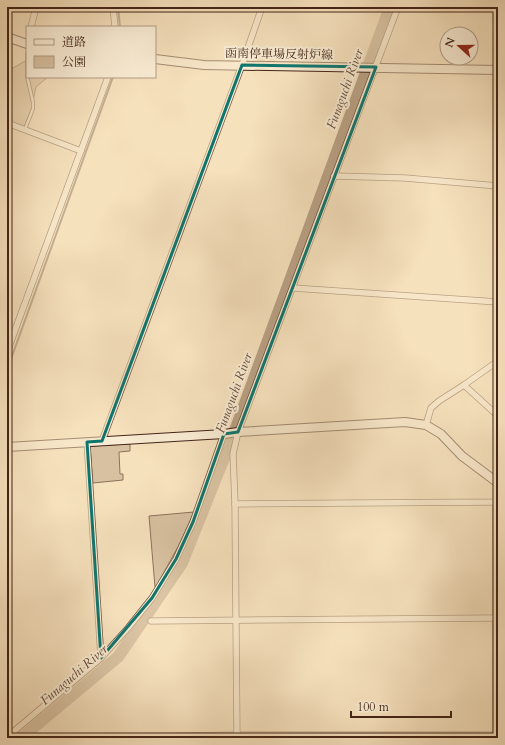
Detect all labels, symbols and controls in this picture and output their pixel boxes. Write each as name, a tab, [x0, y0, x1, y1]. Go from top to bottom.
legend	[26, 26, 156, 78]
north arrow	[439, 26, 479, 66]
text: 道路	[62, 34, 86, 50]
text: N	[441, 35, 459, 50]
street label: 函南停車場反射炉線	[225, 45, 333, 63]
water label: Funaguchi River	[322, 46, 368, 131]
text: 公園	[62, 54, 86, 70]
water label: Funaguchi River	[211, 350, 257, 435]
water label: Funaguchi River	[36, 640, 112, 709]
scale bar	[351, 693, 451, 719]
text: 100 m	[357, 699, 390, 715]

